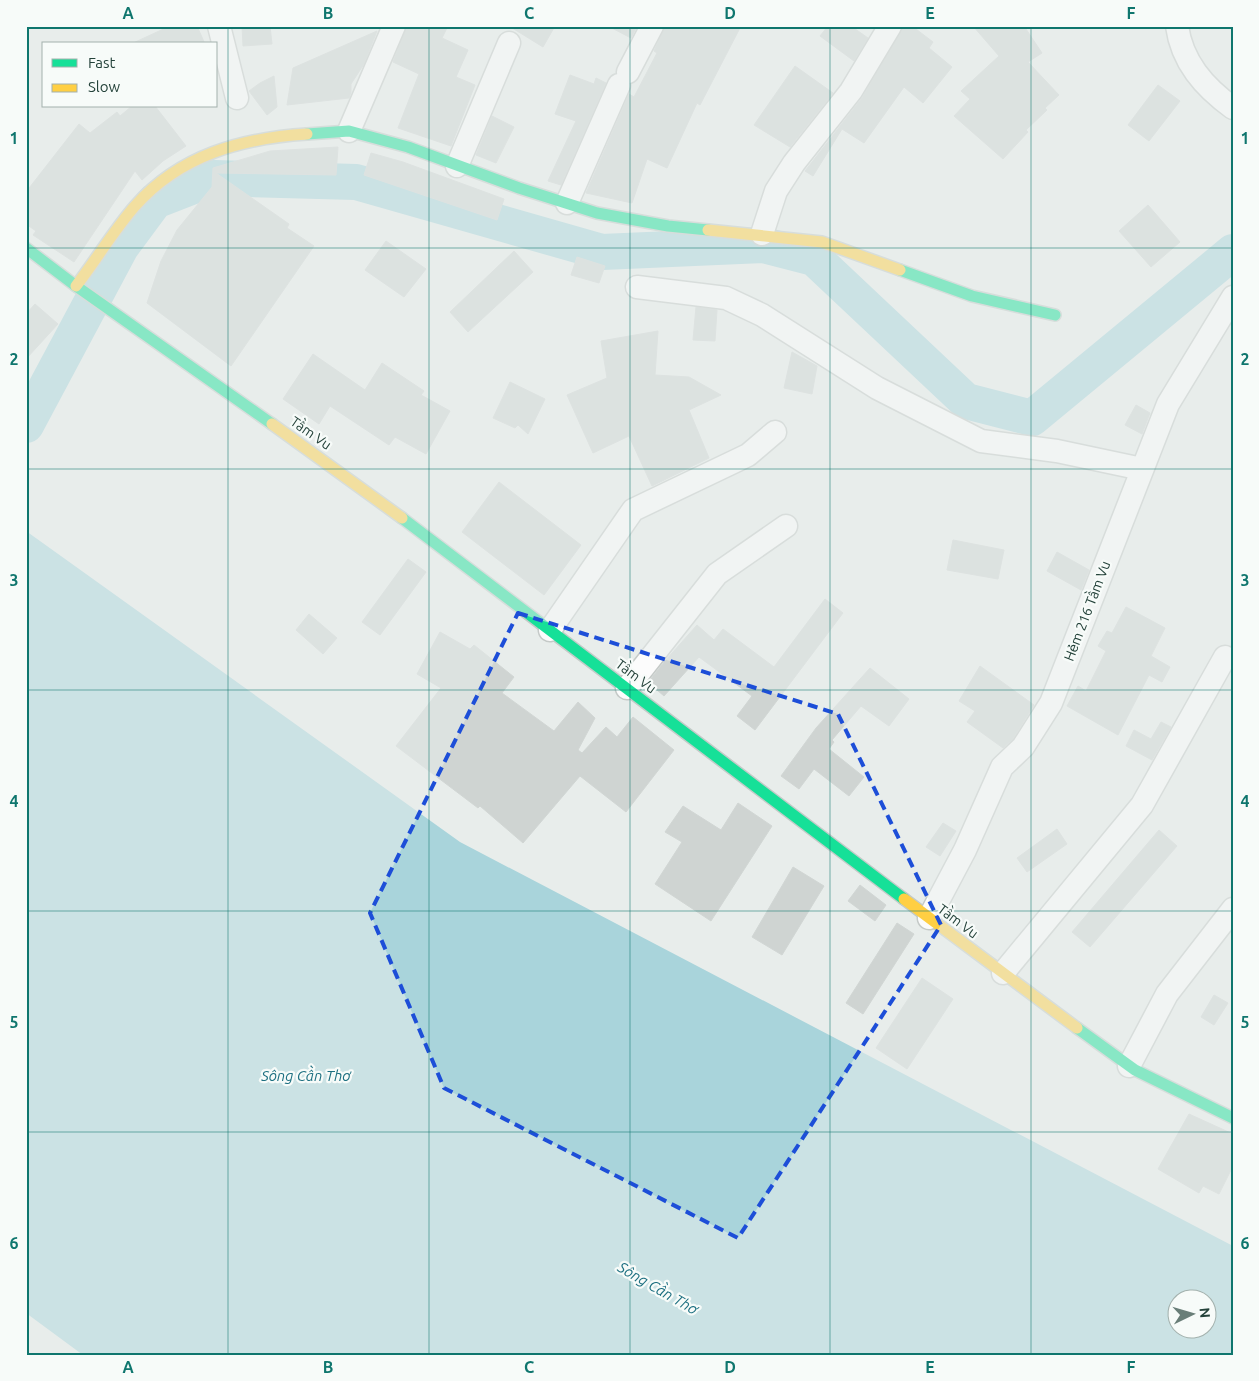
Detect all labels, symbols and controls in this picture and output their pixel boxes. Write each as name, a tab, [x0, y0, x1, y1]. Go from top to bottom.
text: A	[122, 4, 134, 22]
text: B	[323, 4, 333, 22]
text: C	[524, 4, 534, 22]
text: D	[724, 4, 736, 22]
text: E	[925, 4, 935, 22]
text: F	[1127, 4, 1136, 22]
legend	[42, 42, 218, 108]
text: Fast	[88, 54, 116, 71]
text: Slow	[88, 78, 121, 95]
text: 1	[9, 129, 19, 147]
text: 1	[1240, 129, 1250, 147]
text: 2	[9, 350, 19, 368]
text: 2	[1240, 350, 1250, 368]
street label: Tầm Vu	[287, 411, 336, 453]
street label: Hẻm 216 Tầm Vu	[1058, 558, 1113, 663]
text: 3	[9, 571, 19, 589]
text: 3	[1240, 571, 1250, 589]
street label: Tầm Vu	[613, 654, 661, 696]
text: 4	[9, 792, 19, 810]
text: 4	[1240, 792, 1250, 810]
street label: Tầm Vu	[935, 899, 983, 941]
text: 5	[9, 1013, 19, 1031]
text: 5	[1240, 1013, 1250, 1031]
water label: Sông Cần Thơ	[260, 1065, 352, 1084]
text: 6	[9, 1234, 19, 1252]
text: 6	[1240, 1234, 1250, 1252]
water label: Sông Cần Thơ	[614, 1256, 703, 1319]
north arrow	[1166, 1288, 1216, 1338]
text: N	[1197, 1307, 1213, 1319]
text: A	[122, 1358, 134, 1376]
text: B	[323, 1358, 333, 1376]
text: C	[524, 1358, 534, 1376]
text: D	[724, 1358, 736, 1376]
text: E	[925, 1358, 935, 1376]
text: F	[1127, 1358, 1136, 1376]

